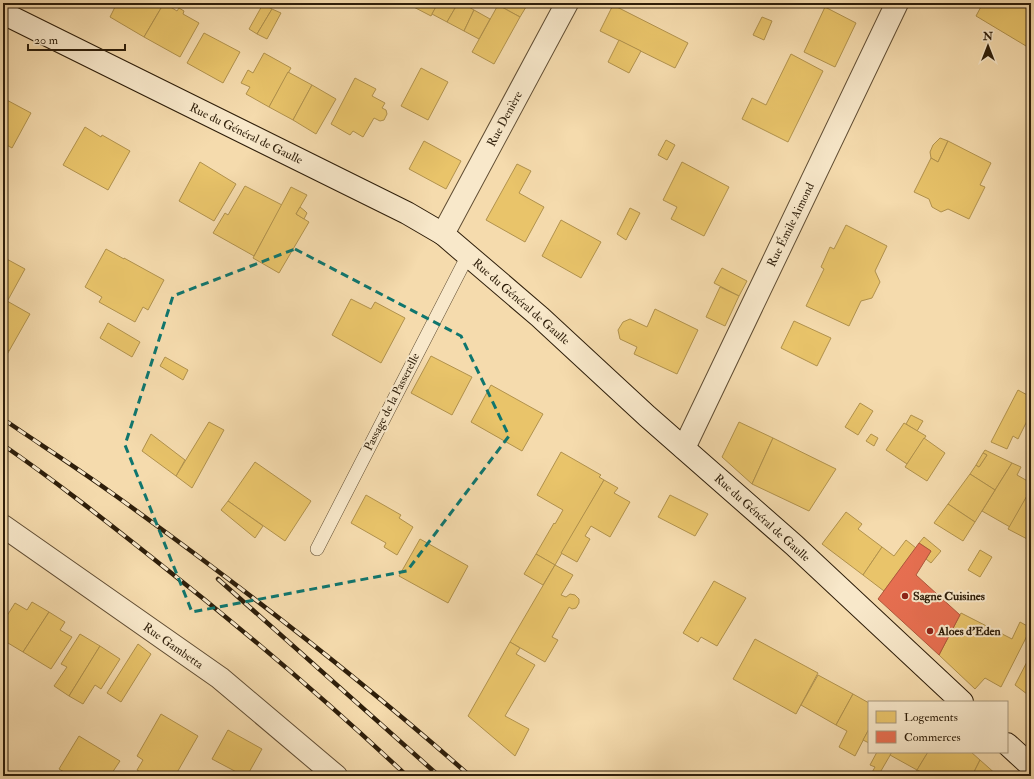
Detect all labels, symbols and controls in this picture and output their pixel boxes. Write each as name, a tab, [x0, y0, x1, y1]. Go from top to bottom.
scale bar	[28, 26, 125, 52]
north arrow	[968, 26, 1008, 66]
text: N	[982, 30, 994, 43]
text: 20 m	[34, 33, 59, 48]
street label: Rue Denière	[484, 89, 526, 149]
street label: Rue du Général de Gaulle	[187, 100, 305, 168]
street label: Rue Émile Aimond	[764, 180, 818, 270]
street label: Rue du Général de Gaulle	[469, 256, 573, 348]
street label: Passage de la Passerelle	[361, 351, 423, 453]
street label: Rue du Général de Gaulle	[711, 471, 813, 565]
place label: Sagne Cuisines	[913, 589, 985, 604]
marker: Sagne Cuisines	[900, 591, 910, 601]
street label: Rue Gambetta	[140, 620, 207, 673]
place label: Aloes d'Eden	[937, 624, 1002, 639]
marker: Aloes d'Eden	[925, 626, 935, 636]
legend	[868, 701, 1008, 753]
text: Logements	[904, 710, 958, 725]
text: Commerces	[904, 730, 961, 745]

